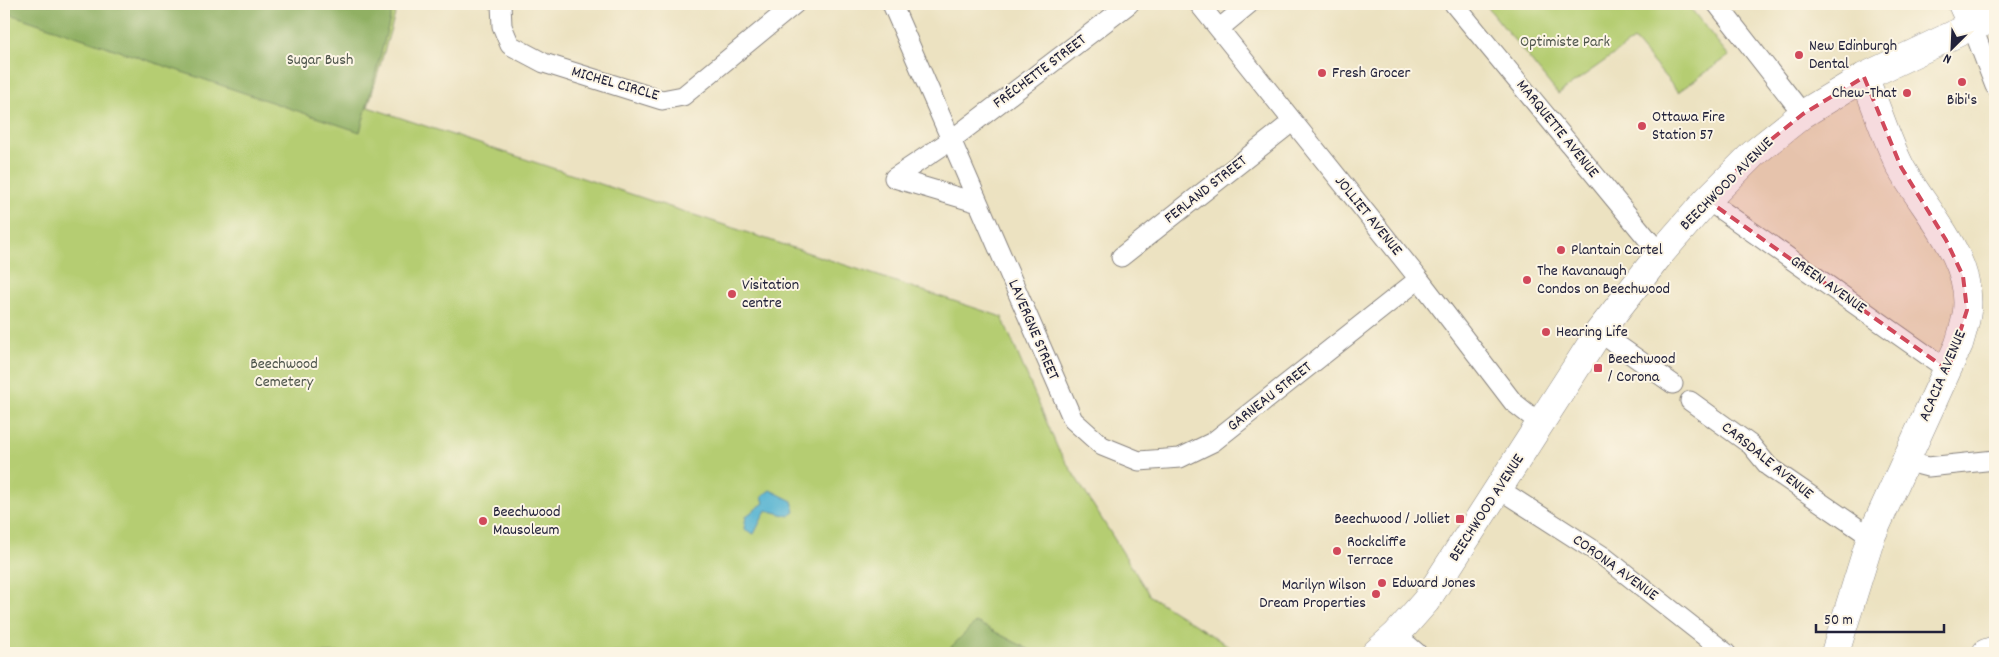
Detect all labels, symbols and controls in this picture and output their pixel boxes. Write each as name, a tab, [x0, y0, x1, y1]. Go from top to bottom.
north arrow	[1926, 22, 1976, 72]
street label: FRÉCHETTE STREET	[989, 29, 1092, 115]
park label: Optimiste Park	[1520, 31, 1610, 54]
place label: New Edinburgh Dental	[1809, 35, 1897, 76]
text: N	[1940, 47, 1955, 69]
park label: Sugar Bush	[287, 49, 353, 72]
marker: New Edinburgh Dental	[1793, 49, 1805, 61]
street label: MICHEL CIRCLE	[568, 61, 662, 108]
place label: Fresh Grocer	[1332, 62, 1410, 85]
marker: Fresh Grocer	[1316, 67, 1328, 79]
street label: MARQUETTE AVENUE	[1510, 75, 1604, 184]
marker: Bibi's	[1956, 76, 1968, 88]
place label: Chew-That	[1832, 82, 1897, 105]
marker: Chew-That	[1901, 87, 1913, 99]
place label: Bibi's	[1947, 89, 1977, 112]
place label: Ottawa Fire Station 57	[1652, 106, 1725, 147]
marker: Ottawa Fire Station 57	[1636, 120, 1648, 132]
street label: BEECHWOOD AVENUE	[1675, 131, 1780, 236]
street label: FERLAND STREET	[1160, 150, 1253, 230]
street label: JOLLIET AVENUE	[1329, 171, 1408, 261]
place label: Plantain Cartel	[1571, 239, 1663, 262]
marker: Plantain Cartel	[1555, 244, 1567, 256]
street label: GREEN AVENUE	[1785, 250, 1871, 320]
place label: The Kavanaugh Condos on Beechwood	[1537, 260, 1670, 301]
place label: Visitation centre	[742, 274, 799, 315]
marker: The Kavanaugh Condos on Beechwood	[1521, 274, 1533, 286]
street label: LAVERGNE STREET	[1001, 276, 1065, 384]
marker: Visitation centre	[726, 288, 738, 300]
place label: Hearing Life	[1556, 321, 1628, 344]
marker: Hearing Life	[1540, 326, 1552, 338]
street label: ACACIA AVENUE	[1913, 326, 1973, 425]
place label: Beechwood / Corona	[1608, 348, 1675, 389]
park label: Beechwood Cemetery	[250, 353, 318, 394]
street label: GARNEAU STREET	[1223, 356, 1318, 437]
marker: Beechwood / Corona	[1592, 362, 1604, 374]
street label: CARSDALE AVENUE	[1716, 417, 1819, 506]
street label: BEECHWOOD AVENUE	[1444, 449, 1531, 566]
place label: Beechwood Mausoleum	[493, 501, 560, 542]
place label: Beechwood / Jolliet	[1334, 508, 1450, 531]
marker: Beechwood / Jolliet	[1454, 513, 1466, 525]
marker: Beechwood Mausoleum	[477, 515, 489, 527]
street label: CORONA AVENUE	[1567, 529, 1663, 607]
place label: Rockcliffe Terrace	[1347, 531, 1406, 572]
marker: Rockcliffe Terrace	[1331, 545, 1343, 557]
place label: Edward Jones	[1392, 572, 1476, 595]
place label: Marilyn Wilson Dream Properties	[1259, 574, 1366, 615]
marker: Edward Jones	[1376, 577, 1388, 589]
marker: Marilyn Wilson Dream Properties	[1370, 588, 1382, 600]
scale bar	[1816, 602, 1944, 634]
text: 50 m	[1824, 610, 1853, 632]

